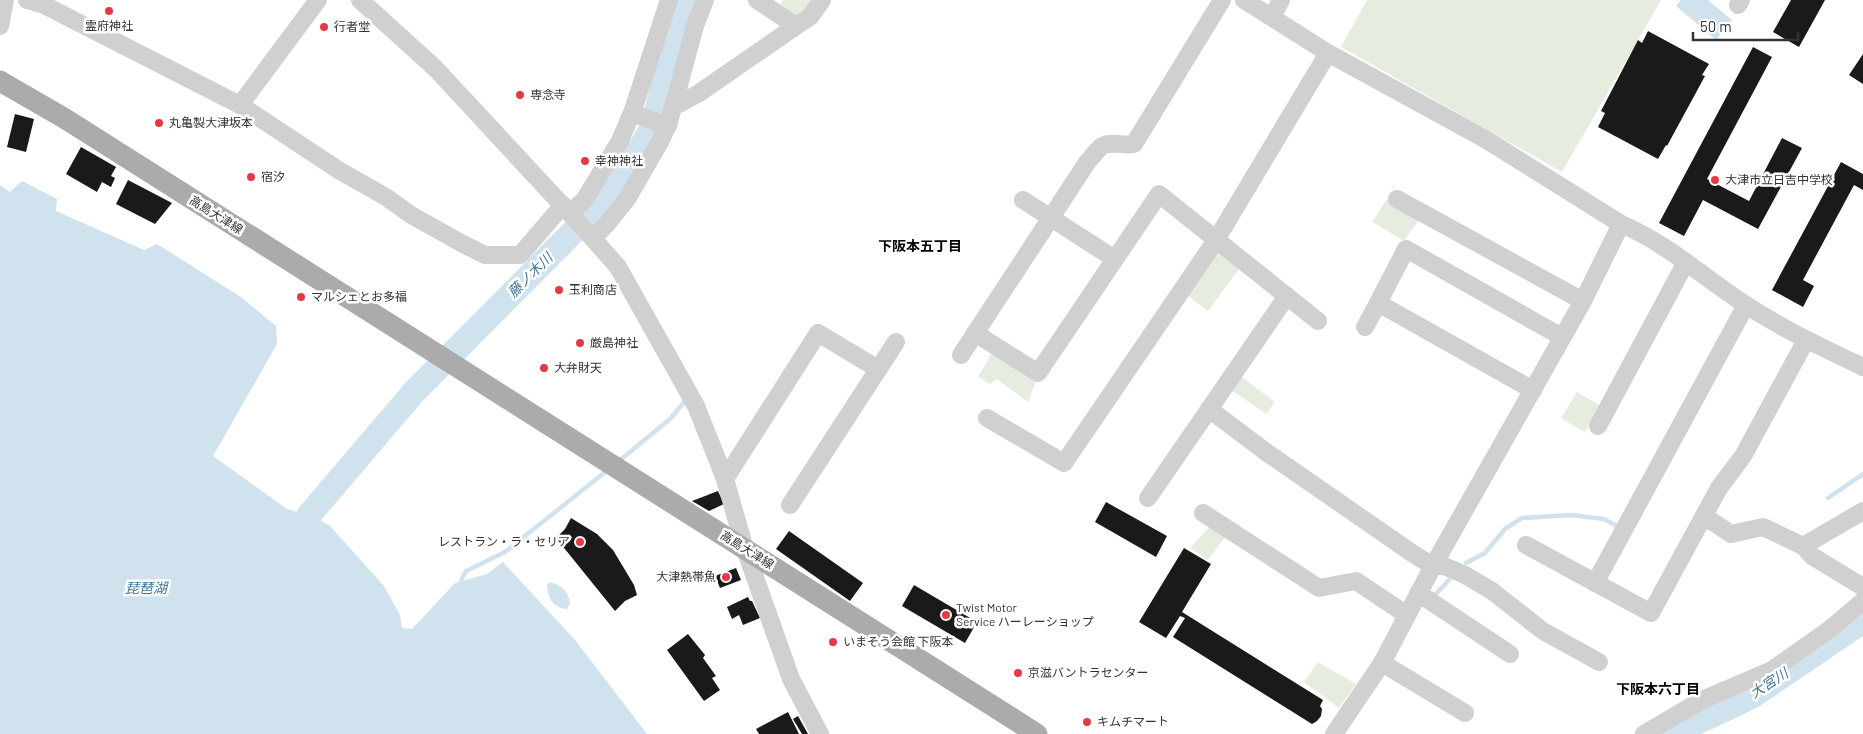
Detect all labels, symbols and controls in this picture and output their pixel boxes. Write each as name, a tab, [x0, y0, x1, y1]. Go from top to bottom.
marker: 霊府神社	[103, 5, 115, 17]
scale bar	[1693, 10, 1798, 42]
text: 50 m	[1700, 17, 1732, 35]
place label: 霊府神社	[85, 18, 133, 32]
place label: 行者堂	[334, 19, 370, 33]
marker: 行者堂	[318, 21, 330, 33]
place label: 専念寺	[530, 87, 566, 101]
marker: 専念寺	[514, 89, 526, 101]
place label: 丸亀製大津坂本	[169, 115, 253, 129]
marker: 丸亀製大津坂本	[153, 117, 165, 129]
place label: 幸神神社	[595, 153, 643, 167]
marker: 幸神神社	[579, 155, 591, 167]
place label: 宿汐	[261, 169, 285, 183]
marker: 宿汐	[245, 171, 257, 183]
place label: 大津市立日吉中学校	[1725, 172, 1833, 186]
marker: 大津市立日吉中学校	[1709, 174, 1721, 186]
street label: 高島大津線	[187, 192, 246, 236]
district label: 下阪本五丁目	[878, 237, 962, 254]
water label: 藤ノ木川	[504, 247, 557, 300]
place label: 玉利商店	[569, 282, 617, 296]
marker: 玉利商店	[553, 284, 565, 296]
place label: マルシェとお多福	[311, 289, 407, 303]
marker: マルシェとお多福	[295, 291, 307, 303]
place label: 厳島神社	[590, 335, 638, 349]
marker: 厳島神社	[574, 337, 586, 349]
place label: 大弁財天	[554, 360, 602, 374]
marker: 大弁財天	[538, 362, 550, 374]
street label: 高島大津線	[718, 527, 777, 571]
place label: レストラン・ラ・セリア	[438, 534, 570, 548]
marker: レストラン・ラ・セリア	[574, 536, 586, 548]
place label: 大津熱帯魚	[656, 569, 716, 583]
marker: 大津熱帯魚	[720, 571, 732, 583]
water label: 琵琶湖	[125, 579, 169, 596]
place label: Twist Motor Service ハーレーショップ	[956, 600, 1094, 628]
marker: Twist Motor Service ハーレーショップ	[940, 609, 952, 621]
place label: いまそう会館 下阪本	[843, 634, 953, 648]
marker: いまそう会館 下阪本	[827, 636, 839, 648]
water label: 大宮川	[1746, 663, 1793, 701]
place label: 京滋バントラセンター	[1028, 665, 1149, 679]
marker: 京滋バントラセンター	[1012, 667, 1024, 679]
district label: 下阪本六丁目	[1616, 680, 1700, 697]
place label: キムチマート	[1097, 714, 1169, 728]
marker: キムチマート	[1081, 716, 1093, 728]

